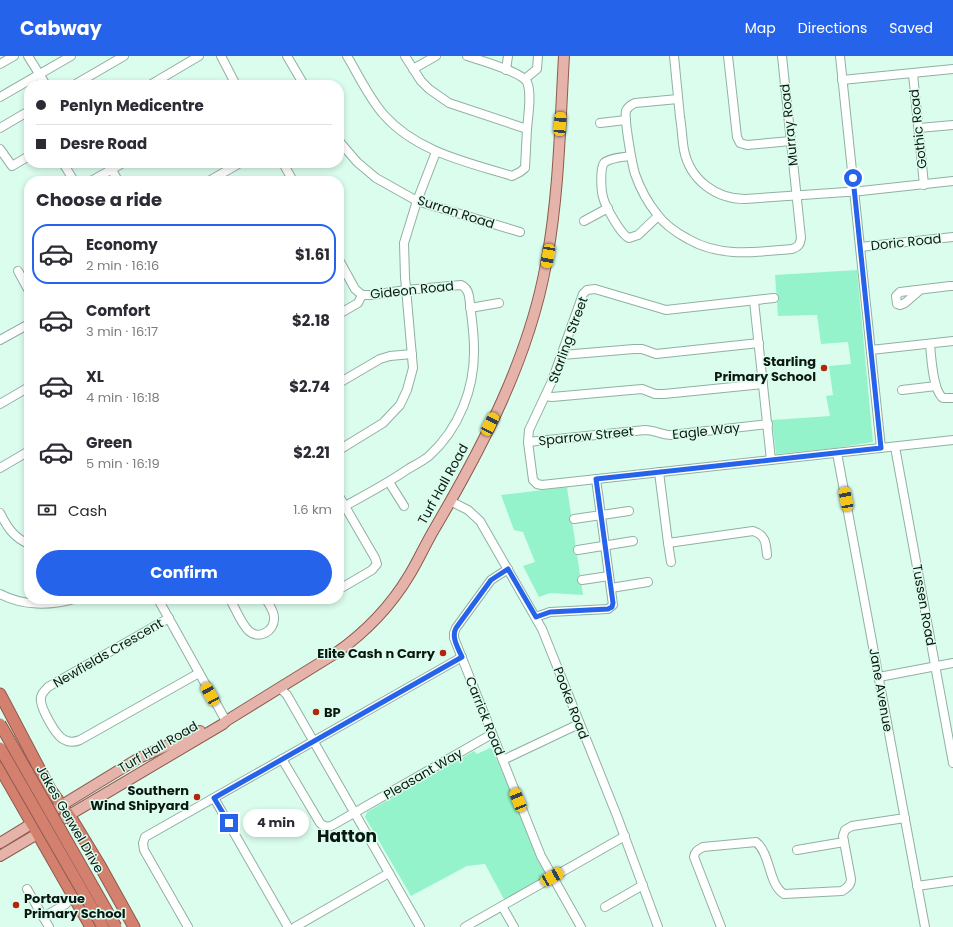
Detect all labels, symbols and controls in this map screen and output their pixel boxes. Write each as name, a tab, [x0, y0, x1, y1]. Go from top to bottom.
text: Cabway	[20, 15, 102, 42]
text: Map	[745, 18, 776, 38]
text: Directions	[798, 18, 867, 38]
text: Saved	[889, 18, 933, 38]
street label: Murray Road	[775, 83, 803, 167]
street label: Gothic Road	[904, 88, 932, 170]
text: Penlyn Medicentre	[60, 95, 204, 116]
car	[553, 112, 567, 136]
text: Desre Road	[60, 133, 147, 154]
route start	[844, 169, 862, 187]
text: Choose a ride	[36, 187, 162, 212]
street label: Surran Road	[415, 191, 497, 233]
street label: Doric Road	[870, 229, 942, 255]
text: Economy	[86, 234, 158, 255]
icon: car	[38, 236, 74, 272]
car	[540, 243, 556, 269]
text: $1.61	[295, 244, 330, 265]
text: 2 min · 16:16	[86, 256, 159, 275]
street label: Gideon Road	[369, 276, 455, 304]
street label: Starling Street	[544, 294, 593, 386]
text: Comfort	[86, 300, 150, 321]
icon: car	[38, 302, 74, 338]
text: $2.18	[292, 310, 330, 331]
text: 3 min · 16:17	[86, 322, 158, 341]
place label: Starling Primary School	[714, 352, 816, 386]
marker: Starling Primary School	[819, 363, 829, 373]
text: XL	[86, 366, 104, 387]
icon: car	[38, 368, 74, 404]
text: $2.74	[289, 376, 330, 397]
text: 4 min · 16:18	[86, 388, 160, 407]
car	[479, 411, 501, 437]
street label: Eagle Way	[671, 418, 741, 444]
street label: Sparrow Street	[538, 422, 635, 450]
text: Green	[86, 432, 132, 453]
icon: car	[38, 434, 74, 470]
street label: Turf Hall Road	[413, 440, 473, 528]
text: $2.21	[293, 442, 330, 463]
text: 5 min · 16:19	[86, 454, 160, 473]
car	[838, 486, 854, 512]
icon: cash	[36, 499, 58, 521]
text: Cash	[68, 500, 107, 521]
text: 1.6 km	[293, 500, 332, 519]
button: Confirm	[36, 550, 332, 596]
street label: Tussen Road	[907, 563, 941, 647]
street label: Newfields Crescent	[49, 614, 167, 692]
place label: Elite Cash n Carry	[317, 644, 436, 663]
street label: Jane Avenue	[864, 647, 898, 733]
marker: Elite Cash n Carry	[438, 648, 448, 658]
street label: Pooke Road	[548, 664, 594, 742]
street label: Carrick Road	[461, 674, 509, 758]
car	[199, 681, 221, 707]
place label: BP	[324, 703, 341, 722]
marker: BP	[311, 707, 321, 717]
street label: Turf Hall Road	[115, 716, 201, 778]
street label: Pleasant Way	[380, 743, 467, 804]
street label: Jakes Gerwel Drive	[31, 762, 109, 876]
place label: Southern Wind Shipyard	[90, 781, 189, 815]
car	[508, 787, 528, 813]
marker: Southern Wind Shipyard	[192, 792, 202, 802]
callout: 4 min	[243, 809, 309, 837]
text: 4 min	[257, 813, 295, 832]
route end	[220, 814, 238, 832]
district label: Hatton	[317, 824, 377, 848]
car	[539, 866, 565, 888]
place label: Portavue Primary School	[24, 889, 126, 923]
marker: Portavue Primary School	[11, 900, 21, 910]

